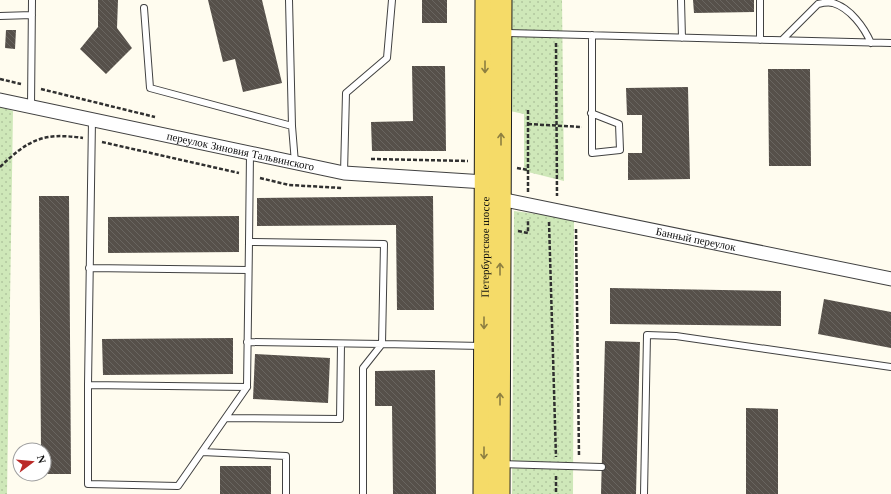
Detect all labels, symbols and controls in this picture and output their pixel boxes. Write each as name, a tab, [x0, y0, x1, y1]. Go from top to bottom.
one-way arrow	[481, 60, 489, 73]
street label: переулок Зиновия Тальвинского	[166, 130, 316, 173]
one-way arrow	[497, 133, 505, 146]
street label: Петербургское шоссе	[479, 196, 491, 297]
street label: Банный переулок	[655, 225, 738, 253]
one-way arrow	[496, 263, 504, 276]
one-way arrow	[480, 316, 488, 329]
one-way arrow	[496, 393, 504, 406]
north arrow	[12, 442, 52, 482]
one-way arrow	[480, 446, 488, 459]
text: N	[35, 454, 48, 465]

